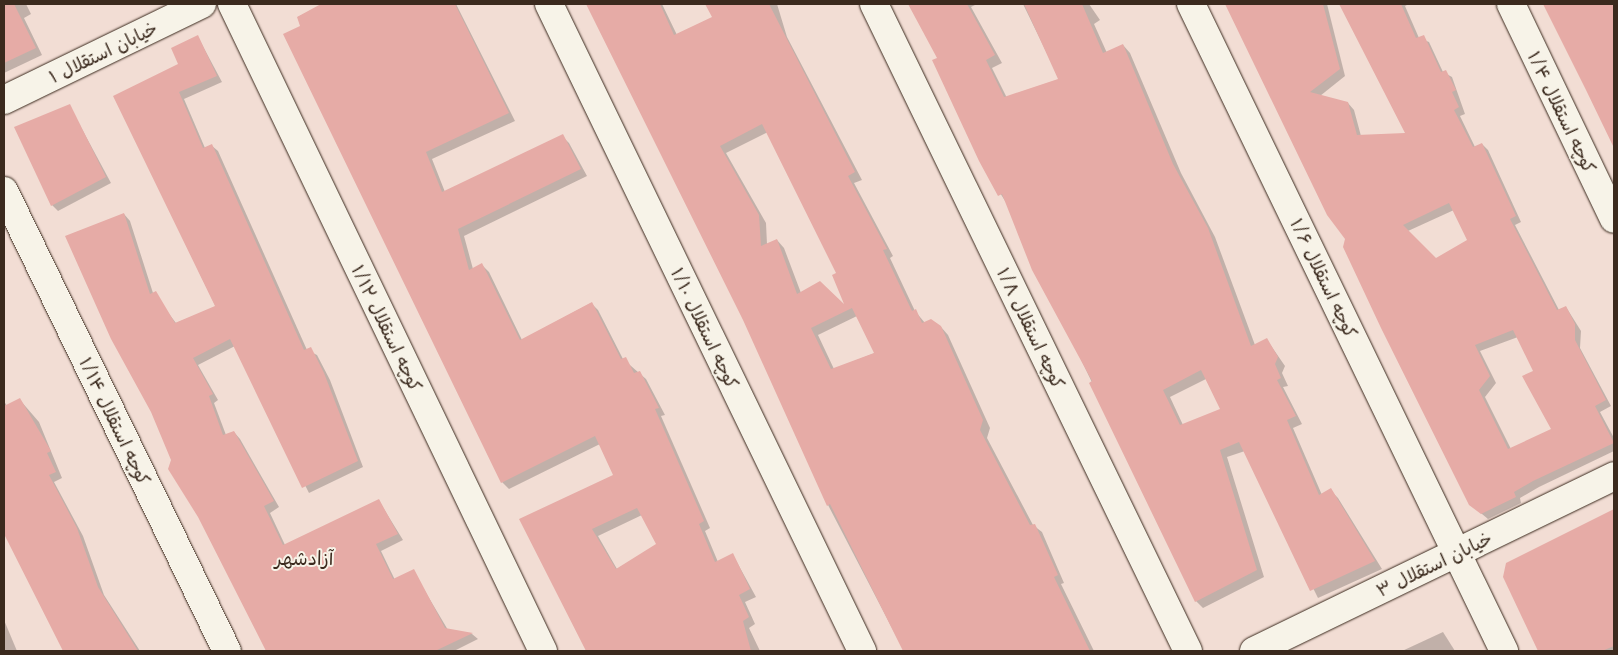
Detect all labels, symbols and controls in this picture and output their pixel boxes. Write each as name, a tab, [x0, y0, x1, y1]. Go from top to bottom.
street label: خیابان استقلال ۱	[45, 17, 161, 87]
street label: کوچه استقلال ۱/۴	[1523, 48, 1601, 176]
street label: کوچه استقلال ۱/۶	[1286, 215, 1362, 341]
street label: کوچه استقلال ۱/۱۲	[347, 261, 427, 395]
street label: کوچه استقلال ۱/۱۰	[666, 264, 744, 392]
street label: کوچه استقلال ۱/۸	[992, 264, 1070, 392]
street label: کوچه استقلال ۱/۱۴	[75, 354, 155, 488]
street label: خیابان استقلال ۳	[1373, 527, 1495, 601]
district label: آزادشهر	[275, 547, 333, 569]

